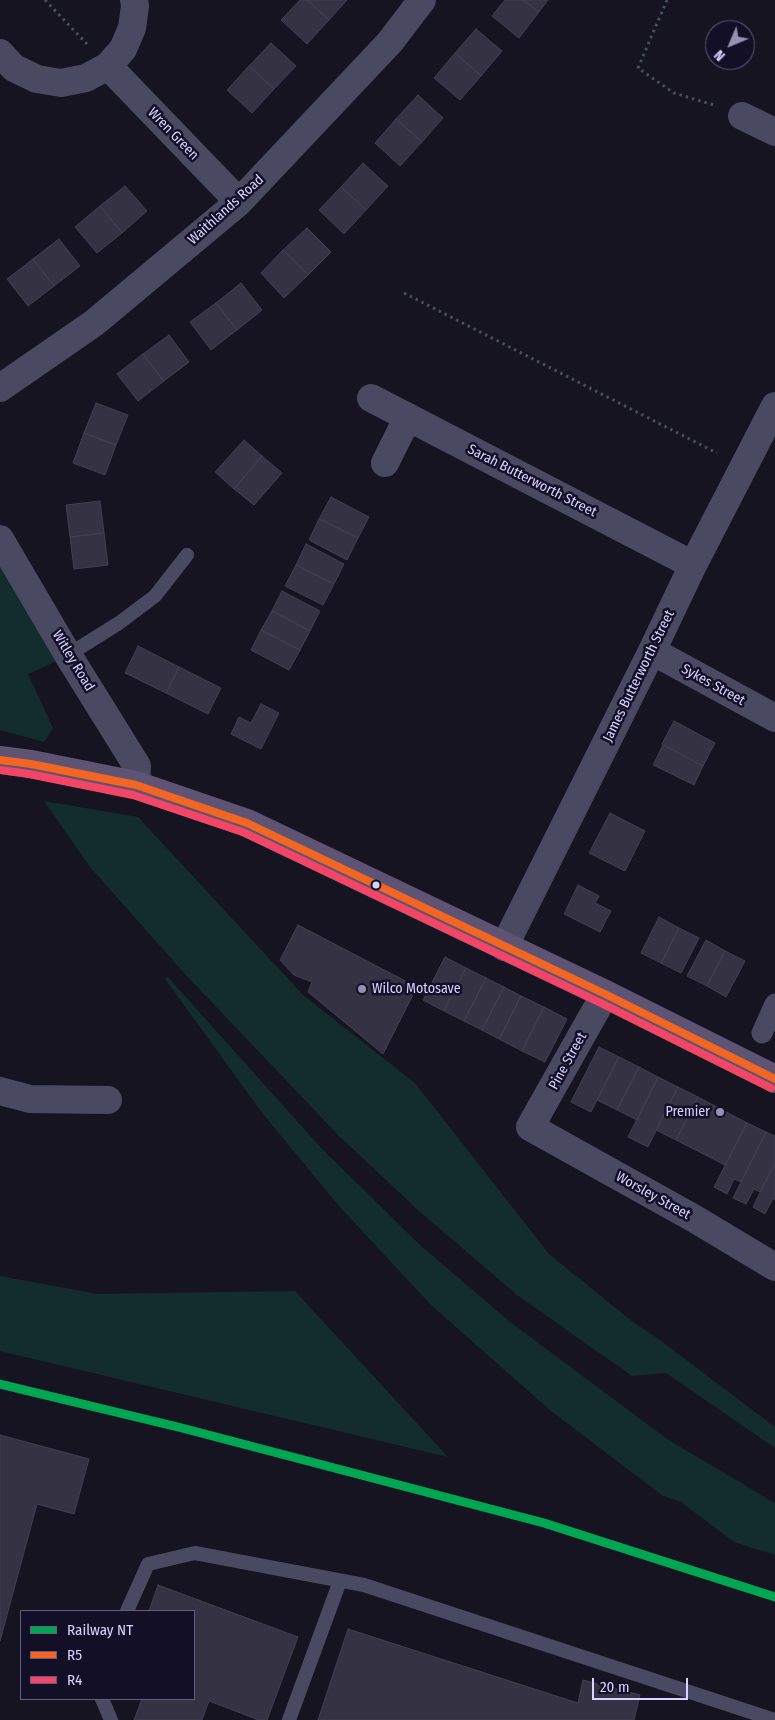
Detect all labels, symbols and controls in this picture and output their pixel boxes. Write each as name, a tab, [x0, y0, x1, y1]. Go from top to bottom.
north arrow	[705, 20, 755, 70]
text: N	[711, 46, 729, 64]
street label: Wren Green	[144, 104, 202, 164]
street label: Waithlands Road	[185, 172, 267, 248]
street label: Sarah Butterworth Street	[465, 441, 599, 521]
street label: James Butterworth Street	[600, 607, 678, 745]
street label: Witley Road	[48, 628, 98, 694]
street label: Sykes Street	[678, 661, 748, 709]
unlabelled marker	[371, 880, 381, 890]
place label: Wilco Motosave	[372, 981, 461, 997]
marker: Wilco Motosave	[356, 983, 368, 995]
street label: Pine Street	[545, 1029, 591, 1093]
place label: Premier	[665, 1104, 710, 1120]
marker: Premier	[714, 1106, 726, 1118]
street label: Worsley Street	[613, 1169, 693, 1223]
legend	[20, 1610, 195, 1700]
text: Railway NT	[67, 1621, 133, 1639]
text: R5	[67, 1646, 82, 1664]
scale bar	[595, 1668, 691, 1700]
text: R4	[67, 1671, 82, 1689]
text: 20 m	[600, 1678, 630, 1696]

